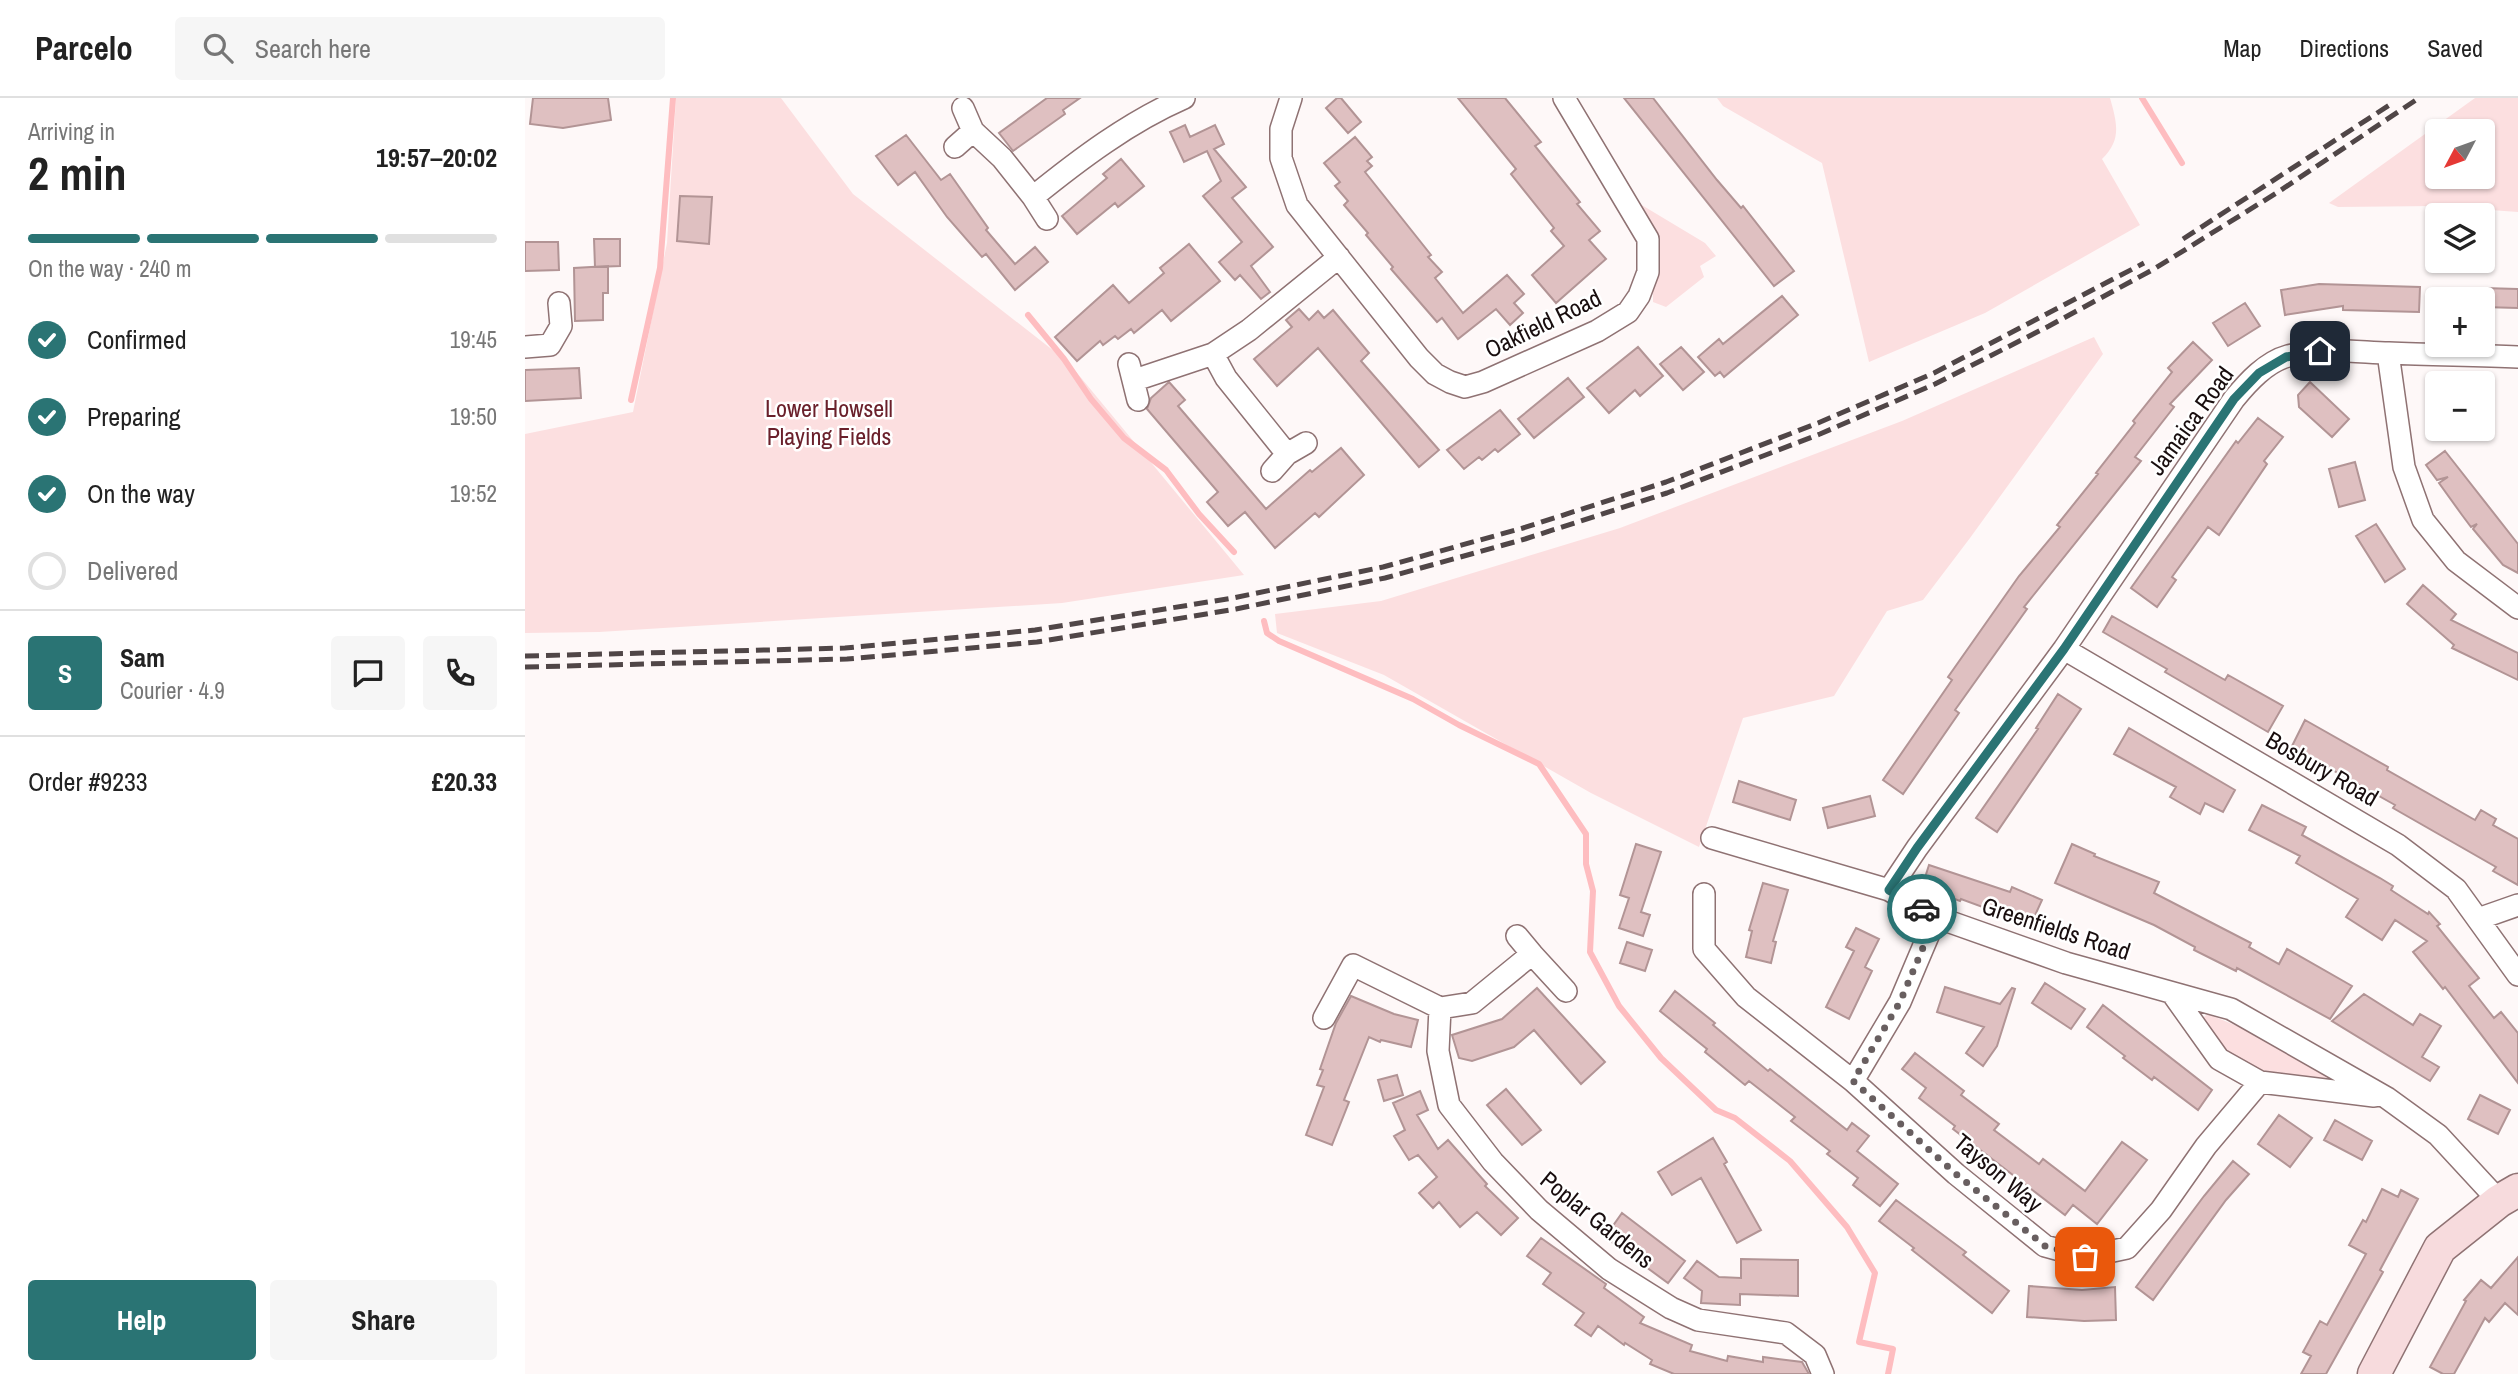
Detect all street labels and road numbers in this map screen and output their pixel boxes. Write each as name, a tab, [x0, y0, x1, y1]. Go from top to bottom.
street label: Oakfield Road	[1479, 281, 1606, 365]
street label: Jamaica Road	[2140, 360, 2240, 481]
street label: Bosbury Road	[2260, 723, 2385, 813]
street label: Greenfields Road	[1978, 889, 2135, 967]
street label: Tayson Way	[1947, 1126, 2050, 1219]
street label: Poplar Gardens	[1534, 1163, 1661, 1275]

